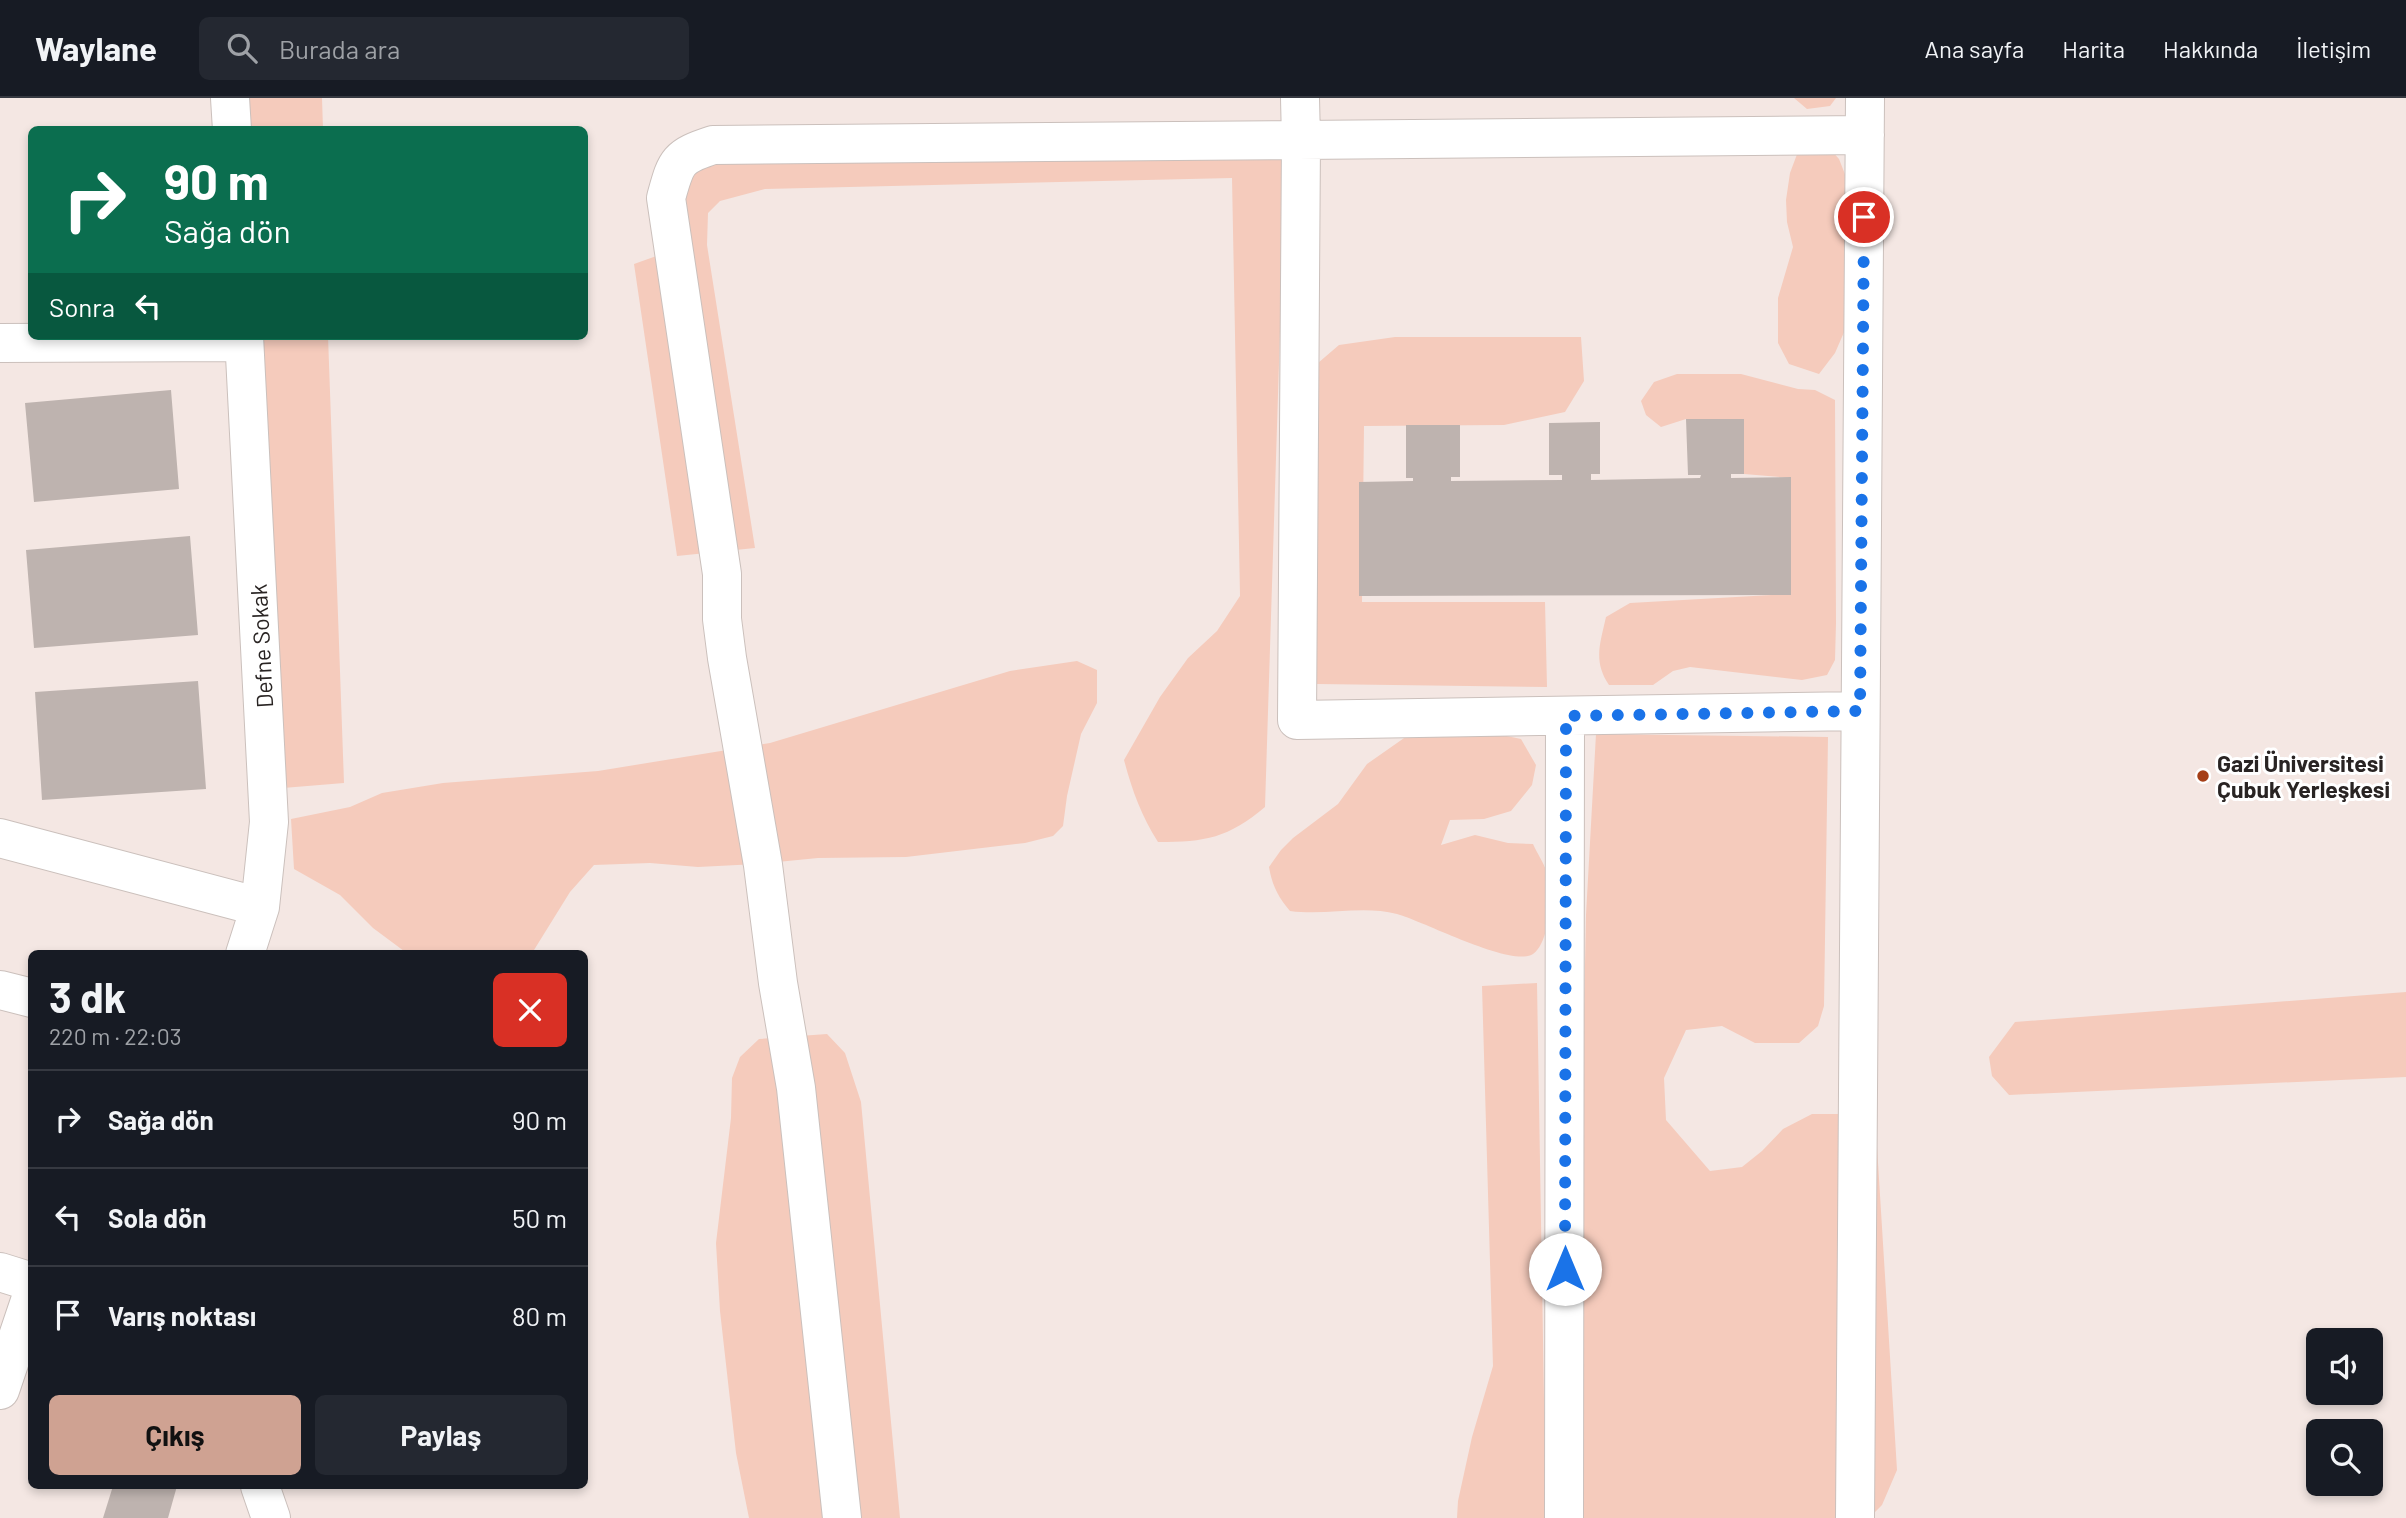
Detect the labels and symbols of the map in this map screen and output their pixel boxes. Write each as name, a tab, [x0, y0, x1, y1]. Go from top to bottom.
pin	[1834, 187, 1894, 247]
street label: Defne Sokak	[244, 583, 278, 709]
place label: Gazi Üniversitesi Çubuk Yerleşkesi	[2217, 749, 2390, 803]
marker: Gazi Üniversitesi Çubuk Yerleşkesi	[2195, 768, 2211, 784]
position arrow	[1528, 1232, 1602, 1306]

